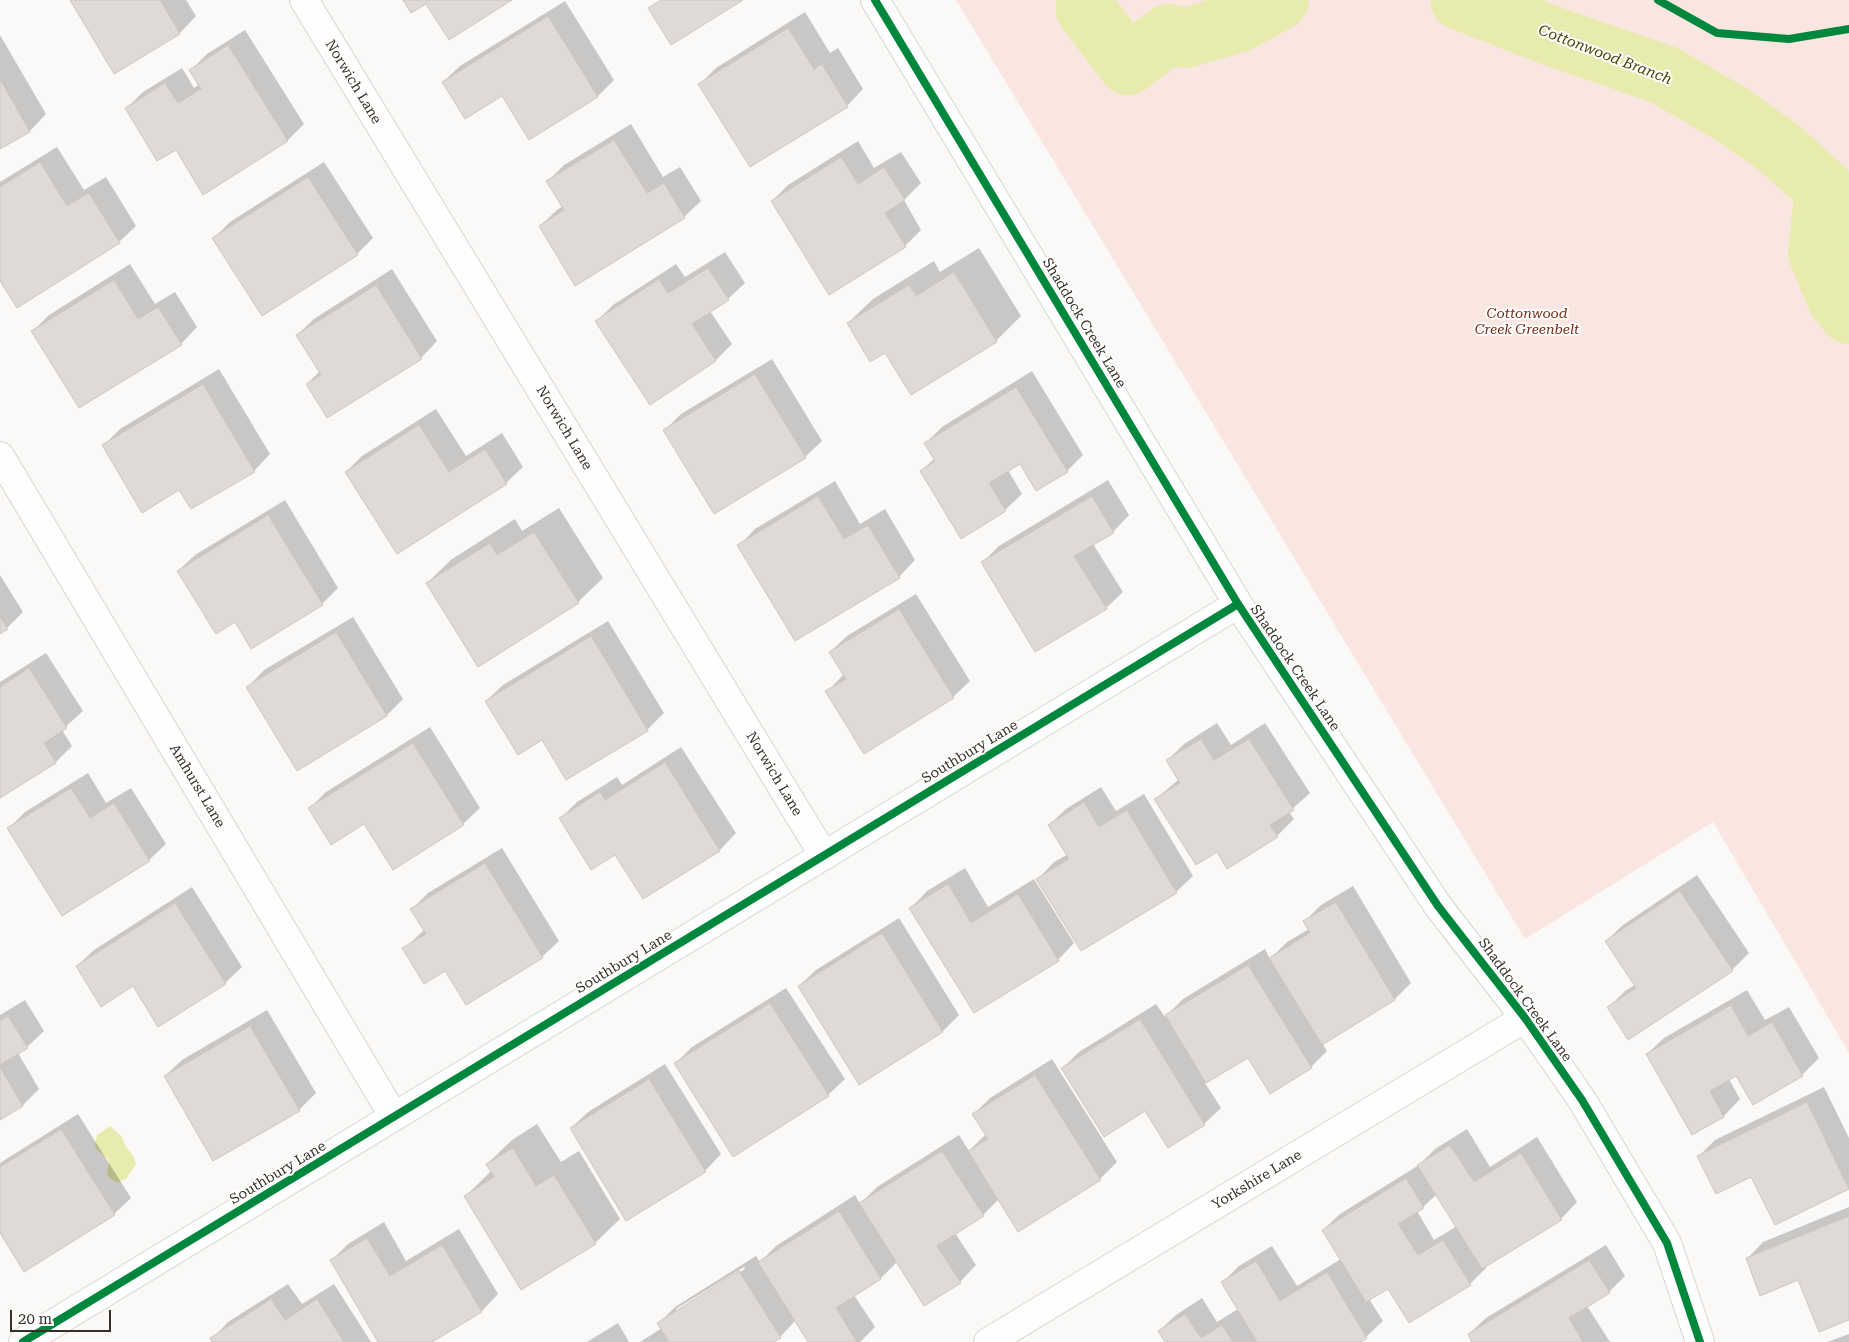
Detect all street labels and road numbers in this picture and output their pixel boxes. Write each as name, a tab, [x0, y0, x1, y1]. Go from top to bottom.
street label: Norwich Lane	[321, 37, 385, 127]
street label: Shaddock Creek Lane	[1039, 255, 1129, 391]
street label: Norwich Lane	[532, 383, 596, 473]
street label: Shaddock Creek Lane	[1247, 602, 1343, 734]
street label: Southbury Lane	[919, 717, 1021, 787]
street label: Norwich Lane	[742, 729, 806, 819]
street label: Amhurst Lane	[166, 741, 228, 831]
street label: Southbury Lane	[573, 927, 675, 997]
street label: Shaddock Creek Lane	[1475, 935, 1575, 1065]
street label: Southbury Lane	[227, 1138, 329, 1208]
street label: Yorkshire Lane	[1209, 1147, 1305, 1213]

